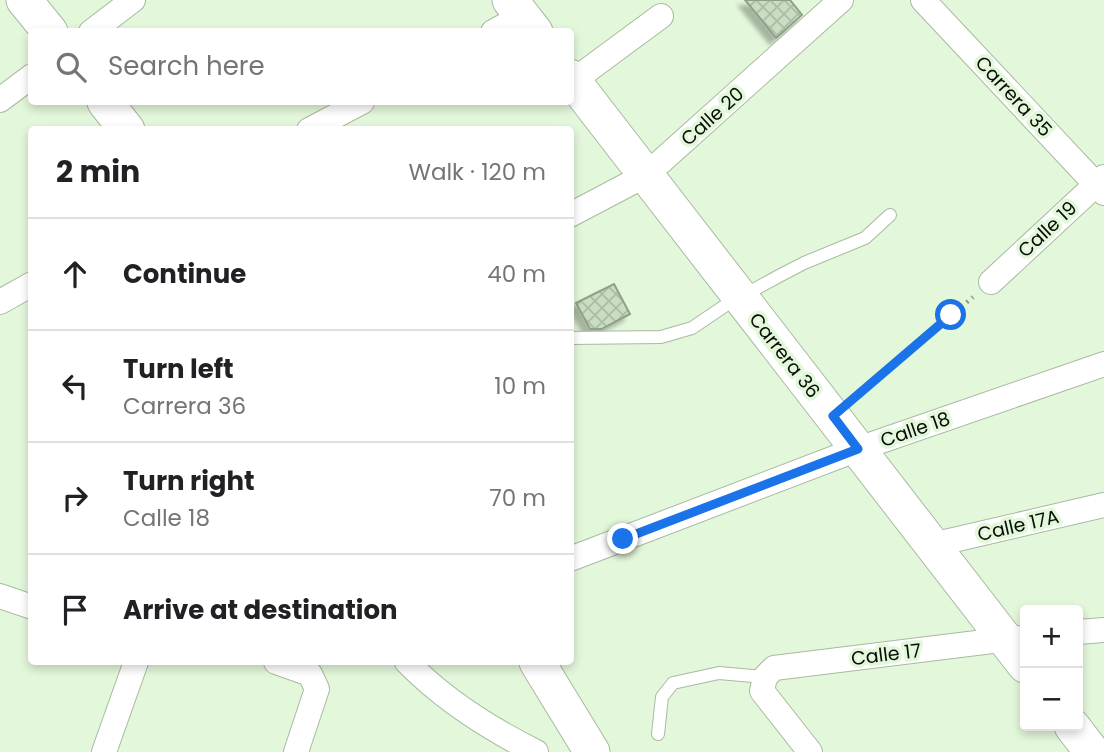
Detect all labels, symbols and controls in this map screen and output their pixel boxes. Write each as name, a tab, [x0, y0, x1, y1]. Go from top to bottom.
search box	[28, 28, 574, 105]
icon: search	[52, 48, 90, 86]
text: Search here	[108, 48, 265, 84]
street label: Carrera 35	[969, 50, 1058, 143]
street label: Calle 20	[675, 81, 750, 152]
text: 2 min	[56, 150, 140, 193]
text: Walk · 120 m	[408, 156, 546, 188]
street label: Calle 19	[1012, 195, 1083, 264]
icon: ahead	[56, 255, 94, 293]
text: Continue	[123, 256, 246, 292]
text: 40 m	[487, 258, 546, 290]
route start	[935, 299, 966, 330]
street label: Carrera 36	[743, 307, 827, 404]
text: Turn left	[123, 351, 234, 387]
icon: left	[56, 367, 94, 405]
text: 10 m	[494, 370, 546, 402]
text: Carrera 36	[123, 390, 246, 422]
street label: Calle 18	[877, 405, 954, 454]
text: Turn right	[123, 463, 255, 499]
icon: right	[56, 479, 94, 517]
text: 70 m	[489, 482, 546, 514]
text: Calle 18	[123, 502, 210, 534]
street label: Calle 17A	[975, 503, 1062, 548]
route end	[607, 523, 638, 554]
icon: arrive	[56, 591, 94, 629]
text: Arrive at destination	[123, 592, 398, 628]
map controls	[1020, 605, 1083, 731]
button: +	[1020, 605, 1083, 668]
street label: Calle 17	[850, 637, 923, 672]
button: −	[1020, 668, 1083, 731]

